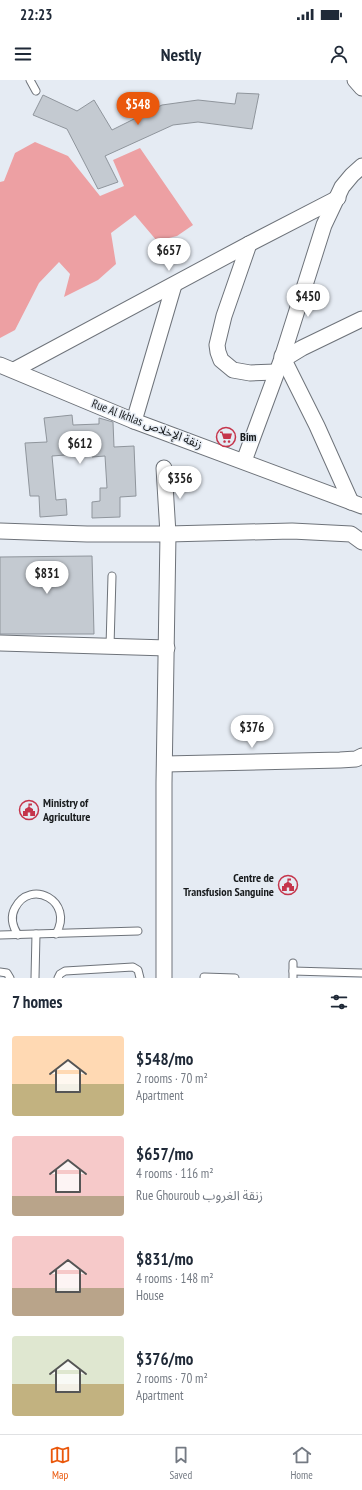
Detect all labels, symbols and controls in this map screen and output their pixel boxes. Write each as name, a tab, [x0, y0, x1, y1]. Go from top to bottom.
text: 22:23	[20, 5, 52, 24]
icon: menu	[12, 43, 34, 65]
text: Nestly	[161, 43, 201, 66]
icon: person	[328, 43, 350, 65]
pin: $548	[114, 92, 162, 126]
text: $548	[126, 96, 150, 113]
pin: $657	[145, 238, 193, 272]
text: $657	[157, 242, 181, 259]
pin: $450	[284, 284, 332, 318]
text: $450	[296, 288, 320, 305]
street label: Rue Al Ikhlas زنقة الإخلاص	[89, 395, 205, 453]
supermarket icon: Bim	[215, 426, 237, 448]
place label: Bim	[240, 429, 257, 444]
pin: $612	[56, 431, 104, 465]
text: $612	[68, 435, 92, 452]
pin: $356	[156, 466, 204, 500]
text: $356	[168, 470, 192, 487]
pin: $831	[23, 561, 71, 595]
text: $831	[35, 565, 59, 582]
pin: $376	[228, 715, 276, 749]
text: $376	[240, 719, 264, 736]
place label: Ministry of Agriculture	[42, 795, 90, 824]
public building icon: Ministry of Agriculture	[18, 799, 40, 821]
place label: Centre de Transfusion Sanguine	[183, 870, 274, 899]
public building icon: Centre de Transfusion Sanguine	[277, 874, 299, 896]
text: 7 homes	[12, 991, 63, 1013]
icon: filters	[328, 991, 350, 1013]
text: $548/mo	[136, 1048, 193, 1070]
icon: home	[44, 1052, 92, 1100]
text: 2 rooms · 70 m²	[136, 1070, 208, 1087]
text: Apartment	[136, 1087, 184, 1104]
text: $657/mo	[136, 1143, 193, 1165]
icon: home	[44, 1152, 92, 1200]
text: 4 rooms · 116 m²	[136, 1165, 214, 1182]
text: Rue Ghouroub زنقة الغروب	[136, 1187, 263, 1204]
text: $831/mo	[136, 1248, 193, 1270]
icon: home	[44, 1252, 92, 1300]
text: 4 rooms · 148 m²	[136, 1270, 214, 1287]
text: House	[136, 1287, 164, 1304]
text: $376/mo	[136, 1348, 193, 1370]
icon: home	[44, 1352, 92, 1400]
text: 2 rooms · 70 m²	[136, 1370, 208, 1387]
text: Apartment	[136, 1387, 184, 1404]
tab: Map	[49, 1444, 71, 1482]
tab: Saved	[169, 1444, 192, 1482]
tab: Home	[290, 1444, 313, 1482]

